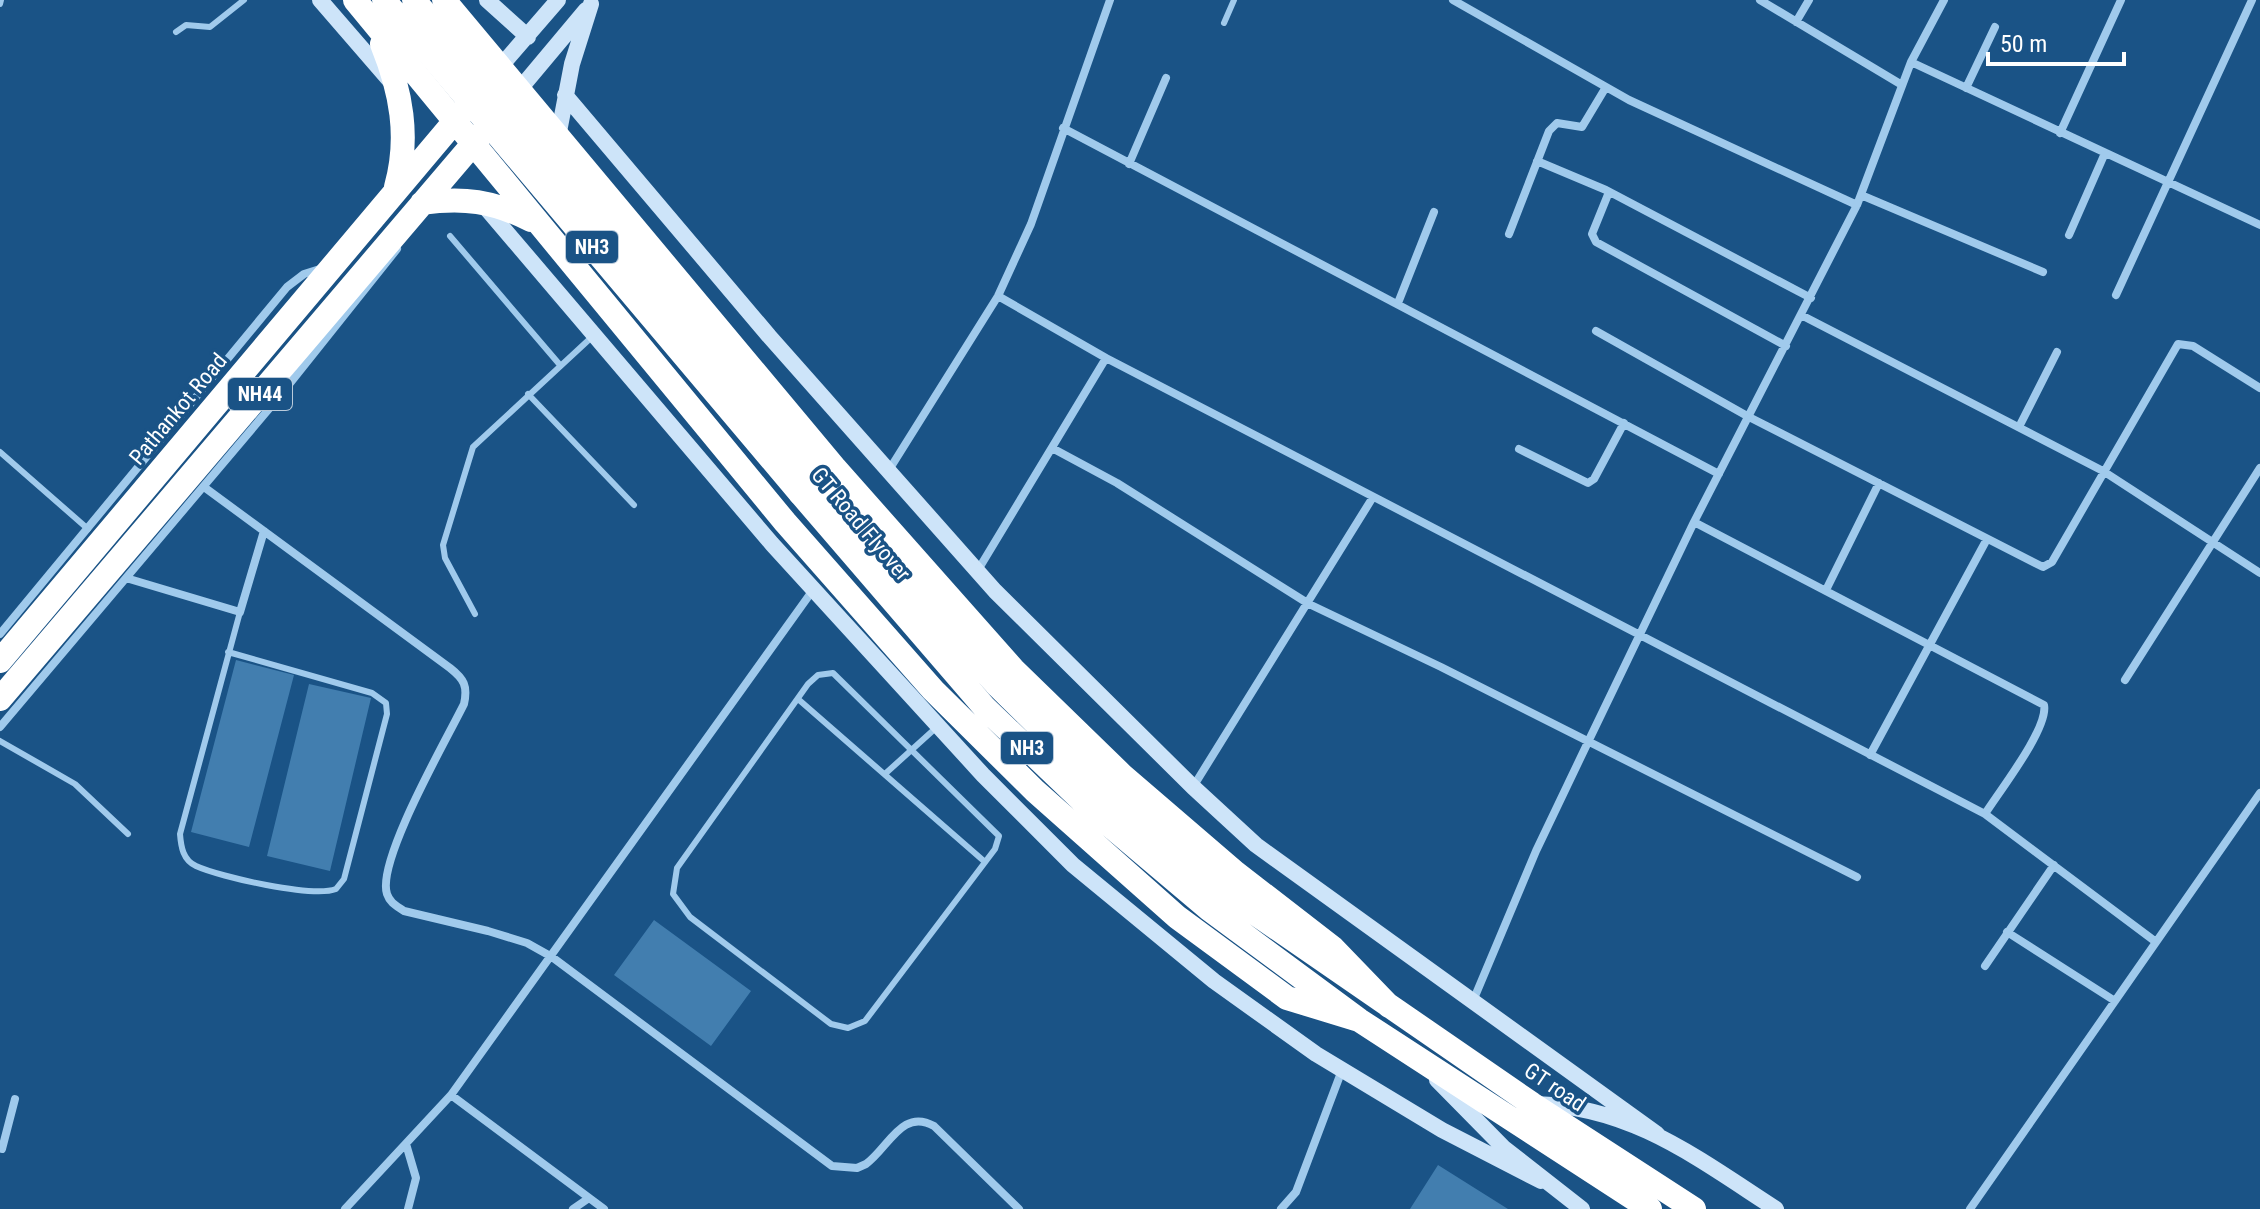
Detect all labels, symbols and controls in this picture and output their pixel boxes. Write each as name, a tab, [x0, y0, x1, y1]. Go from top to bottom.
scale bar	[1988, 16, 2124, 66]
text: 50 m	[2000, 30, 2047, 58]
road number: NH3	[566, 231, 618, 263]
street label: Pathankot Road	[124, 348, 232, 470]
road number: NH44	[228, 378, 292, 410]
street label: GT Road Flyover	[806, 462, 916, 586]
road number: NH3	[1001, 732, 1053, 764]
street label: GT road	[1520, 1058, 1590, 1116]

